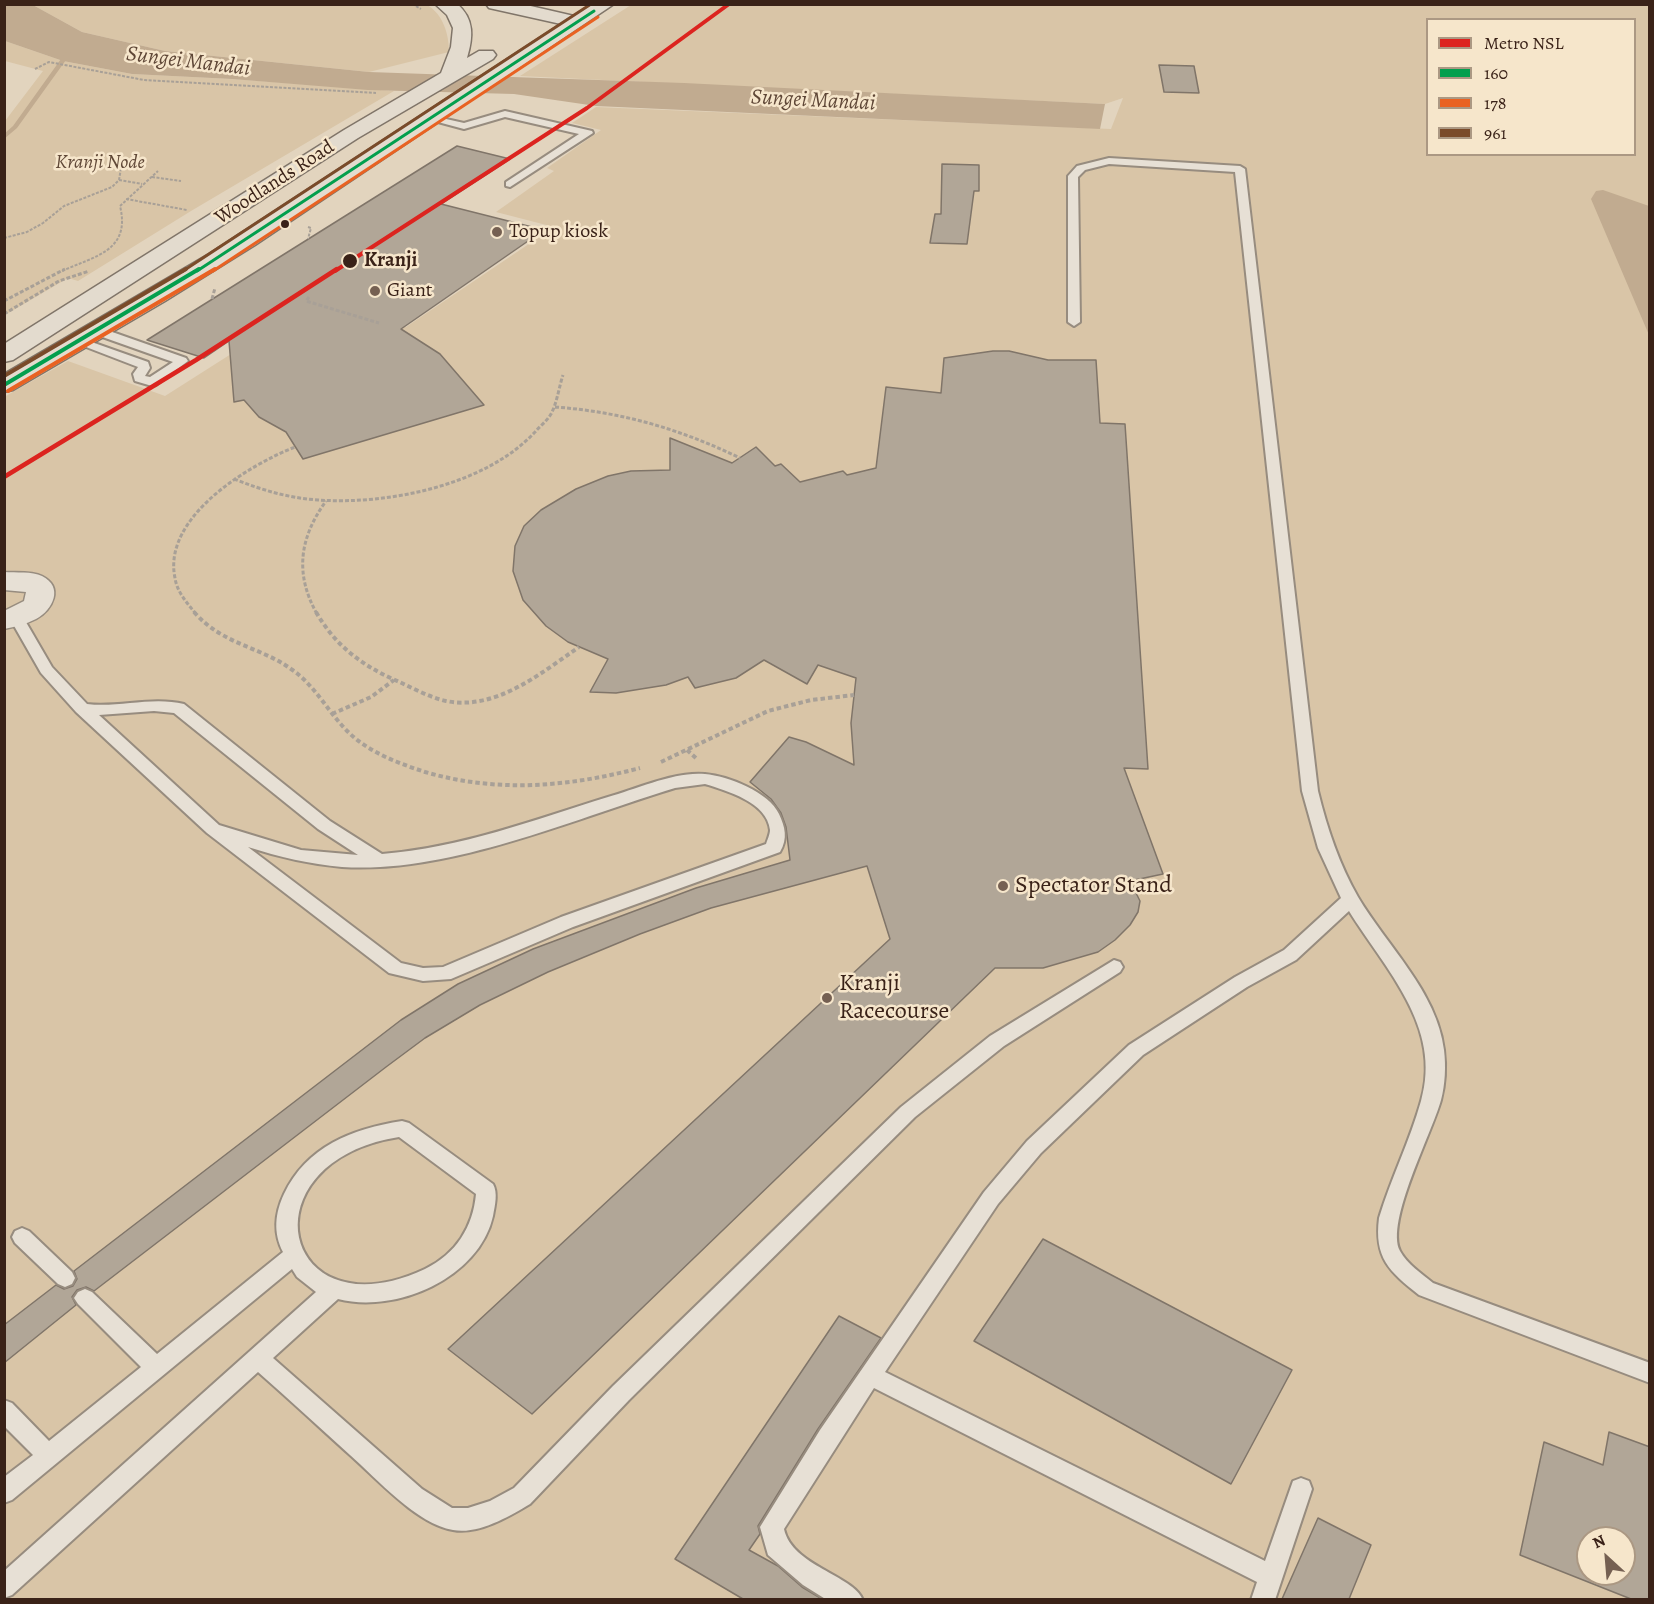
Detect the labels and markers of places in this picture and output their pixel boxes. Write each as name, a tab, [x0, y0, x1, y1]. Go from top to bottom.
unlabelled marker	[279, 218, 291, 230]
place label: Topup kiosk	[509, 220, 608, 244]
marker: Topup kiosk	[490, 225, 504, 239]
place label: Kranji	[364, 249, 417, 273]
marker: Kranji	[341, 252, 359, 270]
place label: Giant	[387, 279, 432, 303]
marker: Giant	[368, 284, 382, 298]
place label: Spectator Stand	[1015, 872, 1172, 900]
marker: Spectator Stand	[996, 879, 1010, 893]
place label: Kranji Racecourse	[839, 970, 949, 1026]
marker: Kranji Racecourse	[820, 991, 834, 1005]

